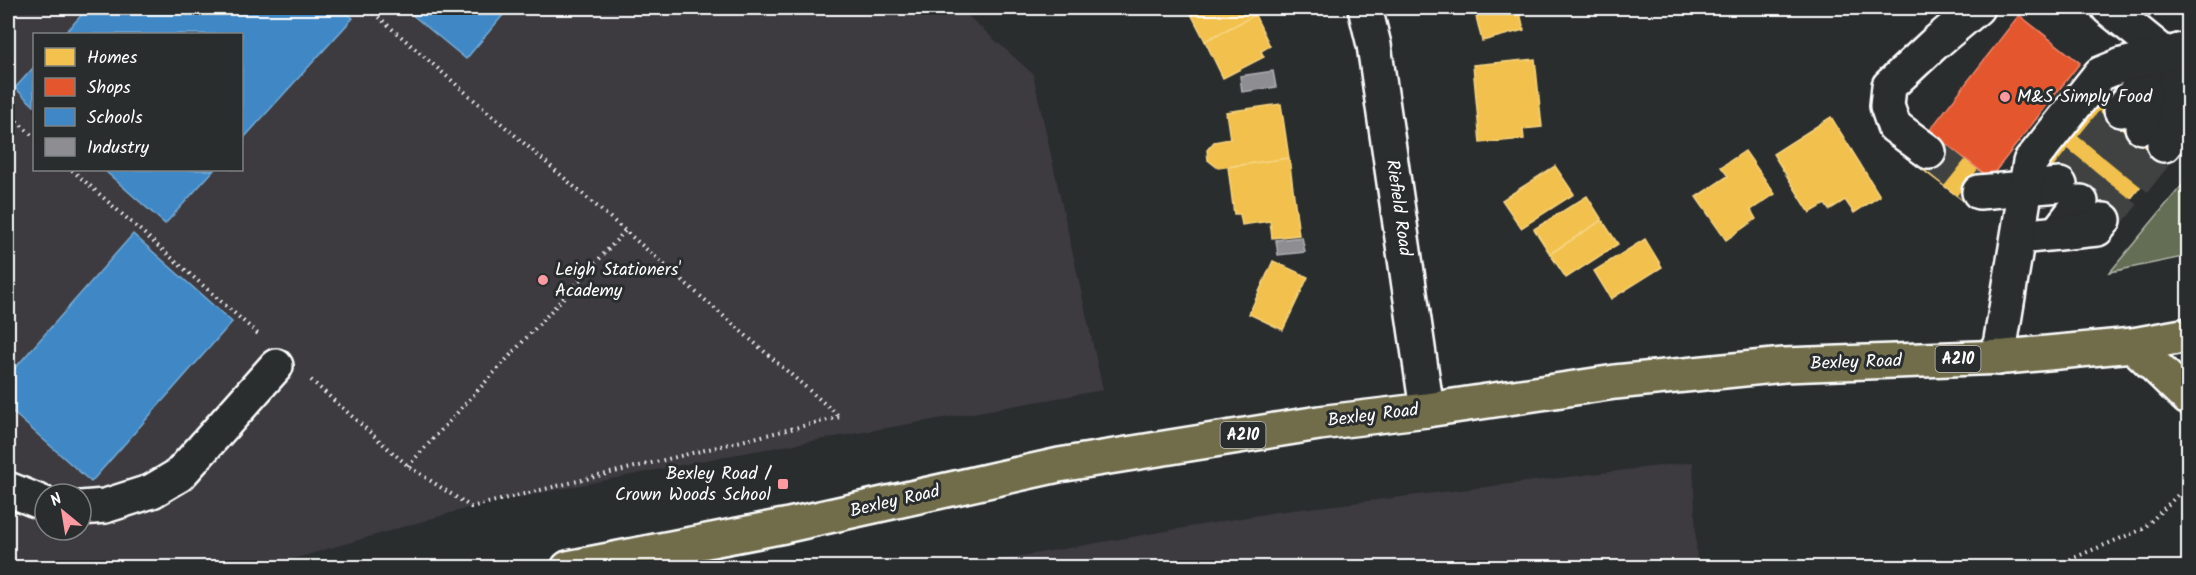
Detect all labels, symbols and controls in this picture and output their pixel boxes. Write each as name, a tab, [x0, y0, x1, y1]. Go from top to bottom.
legend	[33, 33, 243, 171]
text: Homes	[87, 44, 138, 73]
text: Shops	[87, 74, 131, 103]
place label: M&S Simply Food	[2017, 83, 2153, 112]
marker: M&S Simply Food	[1998, 90, 2012, 104]
text: Schools	[87, 104, 143, 133]
text: Industry	[87, 134, 149, 163]
street label: Riefield Road	[1377, 158, 1419, 259]
place label: Leigh Stationers' Academy	[555, 256, 681, 306]
marker: Leigh Stationers' Academy	[536, 273, 550, 287]
road number: A210	[1936, 346, 1980, 372]
street label: Bexley Road	[1810, 347, 1903, 379]
street label: Bexley Road	[1326, 396, 1421, 436]
road number: A210	[1220, 422, 1266, 448]
place label: Bexley Road / Crown Woods School	[615, 460, 773, 510]
marker: Bexley Road / Crown Woods School	[776, 477, 790, 491]
street label: Bexley Road	[847, 477, 944, 526]
north arrow	[33, 482, 93, 542]
text: N	[46, 487, 67, 514]

